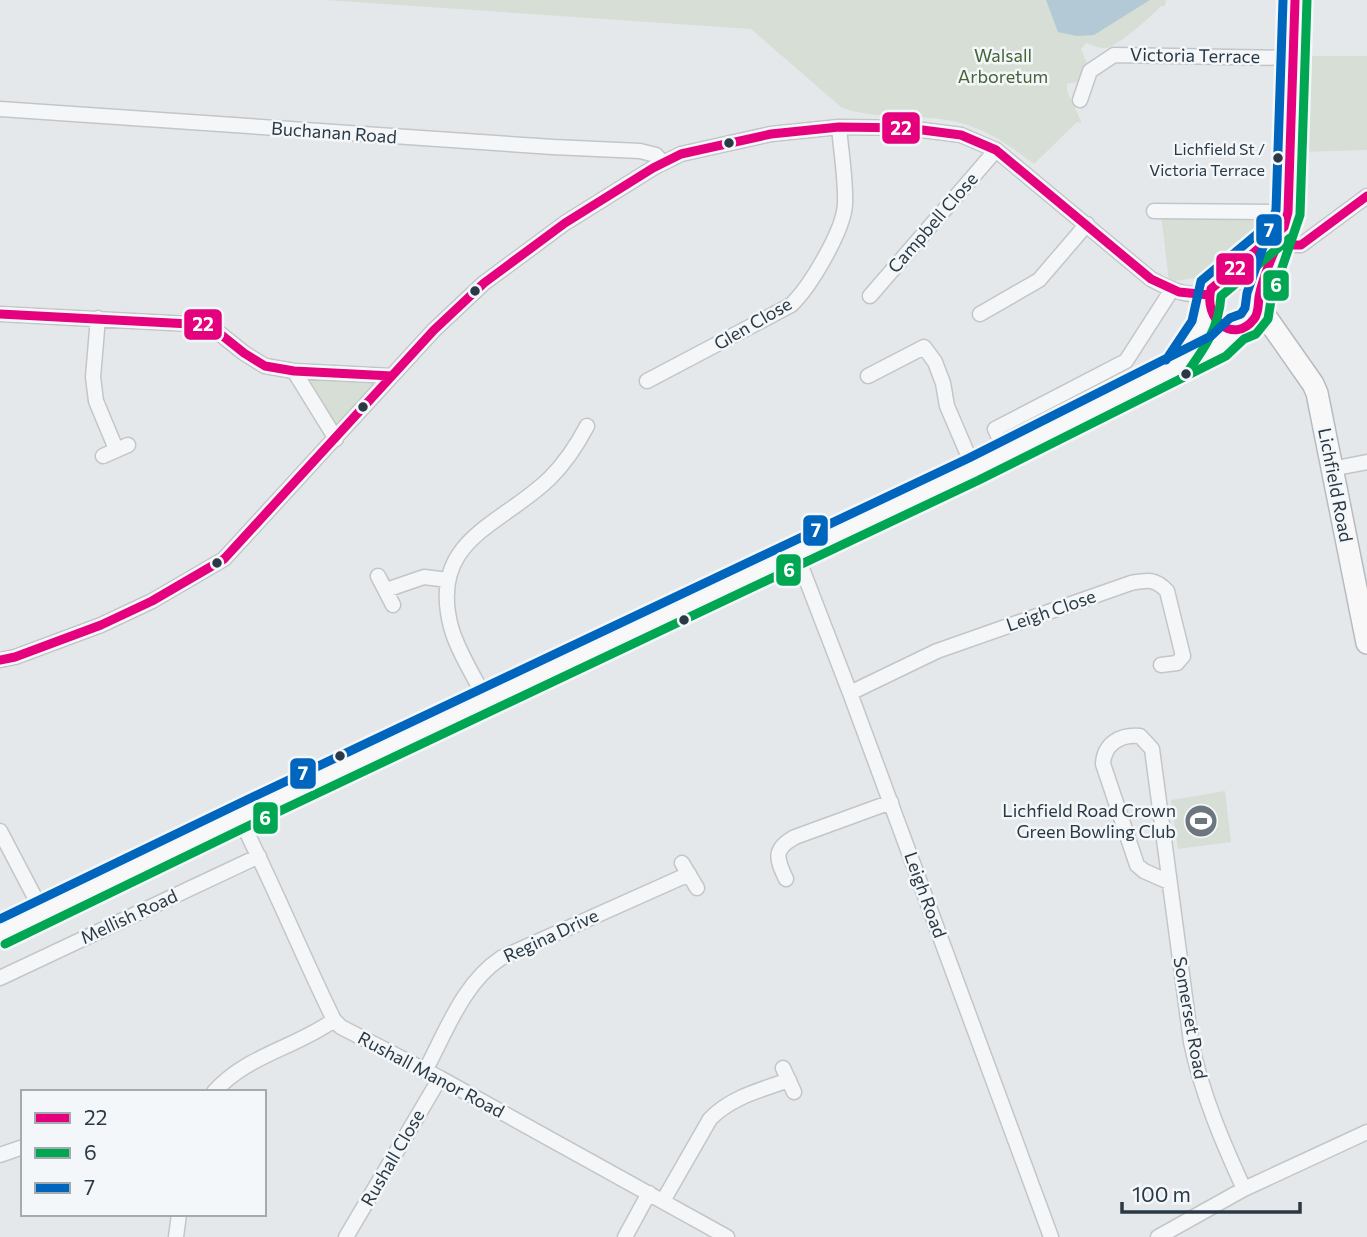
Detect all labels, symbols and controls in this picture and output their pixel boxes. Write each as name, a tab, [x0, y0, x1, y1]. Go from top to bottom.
street label: Victoria Terrace	[1130, 43, 1260, 67]
park label: Walsall Arboretum	[958, 44, 1048, 87]
line badge: 22	[881, 111, 921, 145]
text: 22	[890, 116, 912, 139]
street label: Buchanan Road	[271, 117, 398, 147]
unlabelled marker	[722, 136, 736, 150]
place label: Lichfield St / Victoria Terrace	[1149, 139, 1265, 179]
marker: Lichfield St / Victoria Terrace	[1271, 151, 1285, 165]
street label: Campbell Close	[883, 168, 982, 277]
line badge: 7	[1255, 213, 1283, 247]
text: 7	[1264, 218, 1274, 241]
line badge: 22	[1215, 252, 1255, 286]
text: 22	[1224, 256, 1246, 279]
line badge: 6	[1262, 269, 1290, 302]
text: 6	[1270, 273, 1282, 296]
unlabelled marker	[468, 284, 482, 298]
street label: Glen Close	[710, 292, 795, 354]
line badge: 22	[183, 308, 223, 341]
text: 22	[192, 312, 214, 335]
unlabelled marker	[1179, 367, 1193, 381]
unlabelled marker	[356, 400, 370, 414]
street label: Lichfield Road	[1314, 426, 1358, 544]
line badge: 7	[802, 514, 829, 547]
text: 7	[811, 518, 821, 541]
line badge: 6	[775, 553, 802, 587]
unlabelled marker	[210, 556, 224, 570]
text: 6	[783, 558, 795, 581]
street label: Leigh Close	[1003, 584, 1098, 636]
unlabelled marker	[677, 613, 691, 627]
unlabelled marker	[333, 749, 347, 763]
line badge: 7	[289, 757, 317, 790]
text: 7	[298, 761, 308, 784]
place label: Lichfield Road Crown Green Bowling Club	[1002, 799, 1176, 842]
line badge: 6	[252, 801, 279, 835]
sports icon: Lichfield Road Crown Green Bowling Club	[1182, 802, 1220, 840]
text: 6	[259, 806, 271, 829]
street label: Leigh Road	[900, 849, 952, 941]
street label: Mellish Road	[77, 884, 181, 948]
street label: Regina Drive	[500, 904, 601, 967]
street label: Somerset Road	[1169, 955, 1213, 1081]
street label: Rushall Manor Road	[354, 1026, 508, 1122]
legend	[21, 1090, 266, 1216]
text: 22	[84, 1104, 107, 1129]
street label: Rushall Close	[356, 1105, 429, 1210]
text: 6	[84, 1139, 97, 1164]
scale bar	[1122, 1170, 1300, 1214]
text: 7	[84, 1174, 95, 1199]
text: 100 m	[1132, 1181, 1191, 1206]

